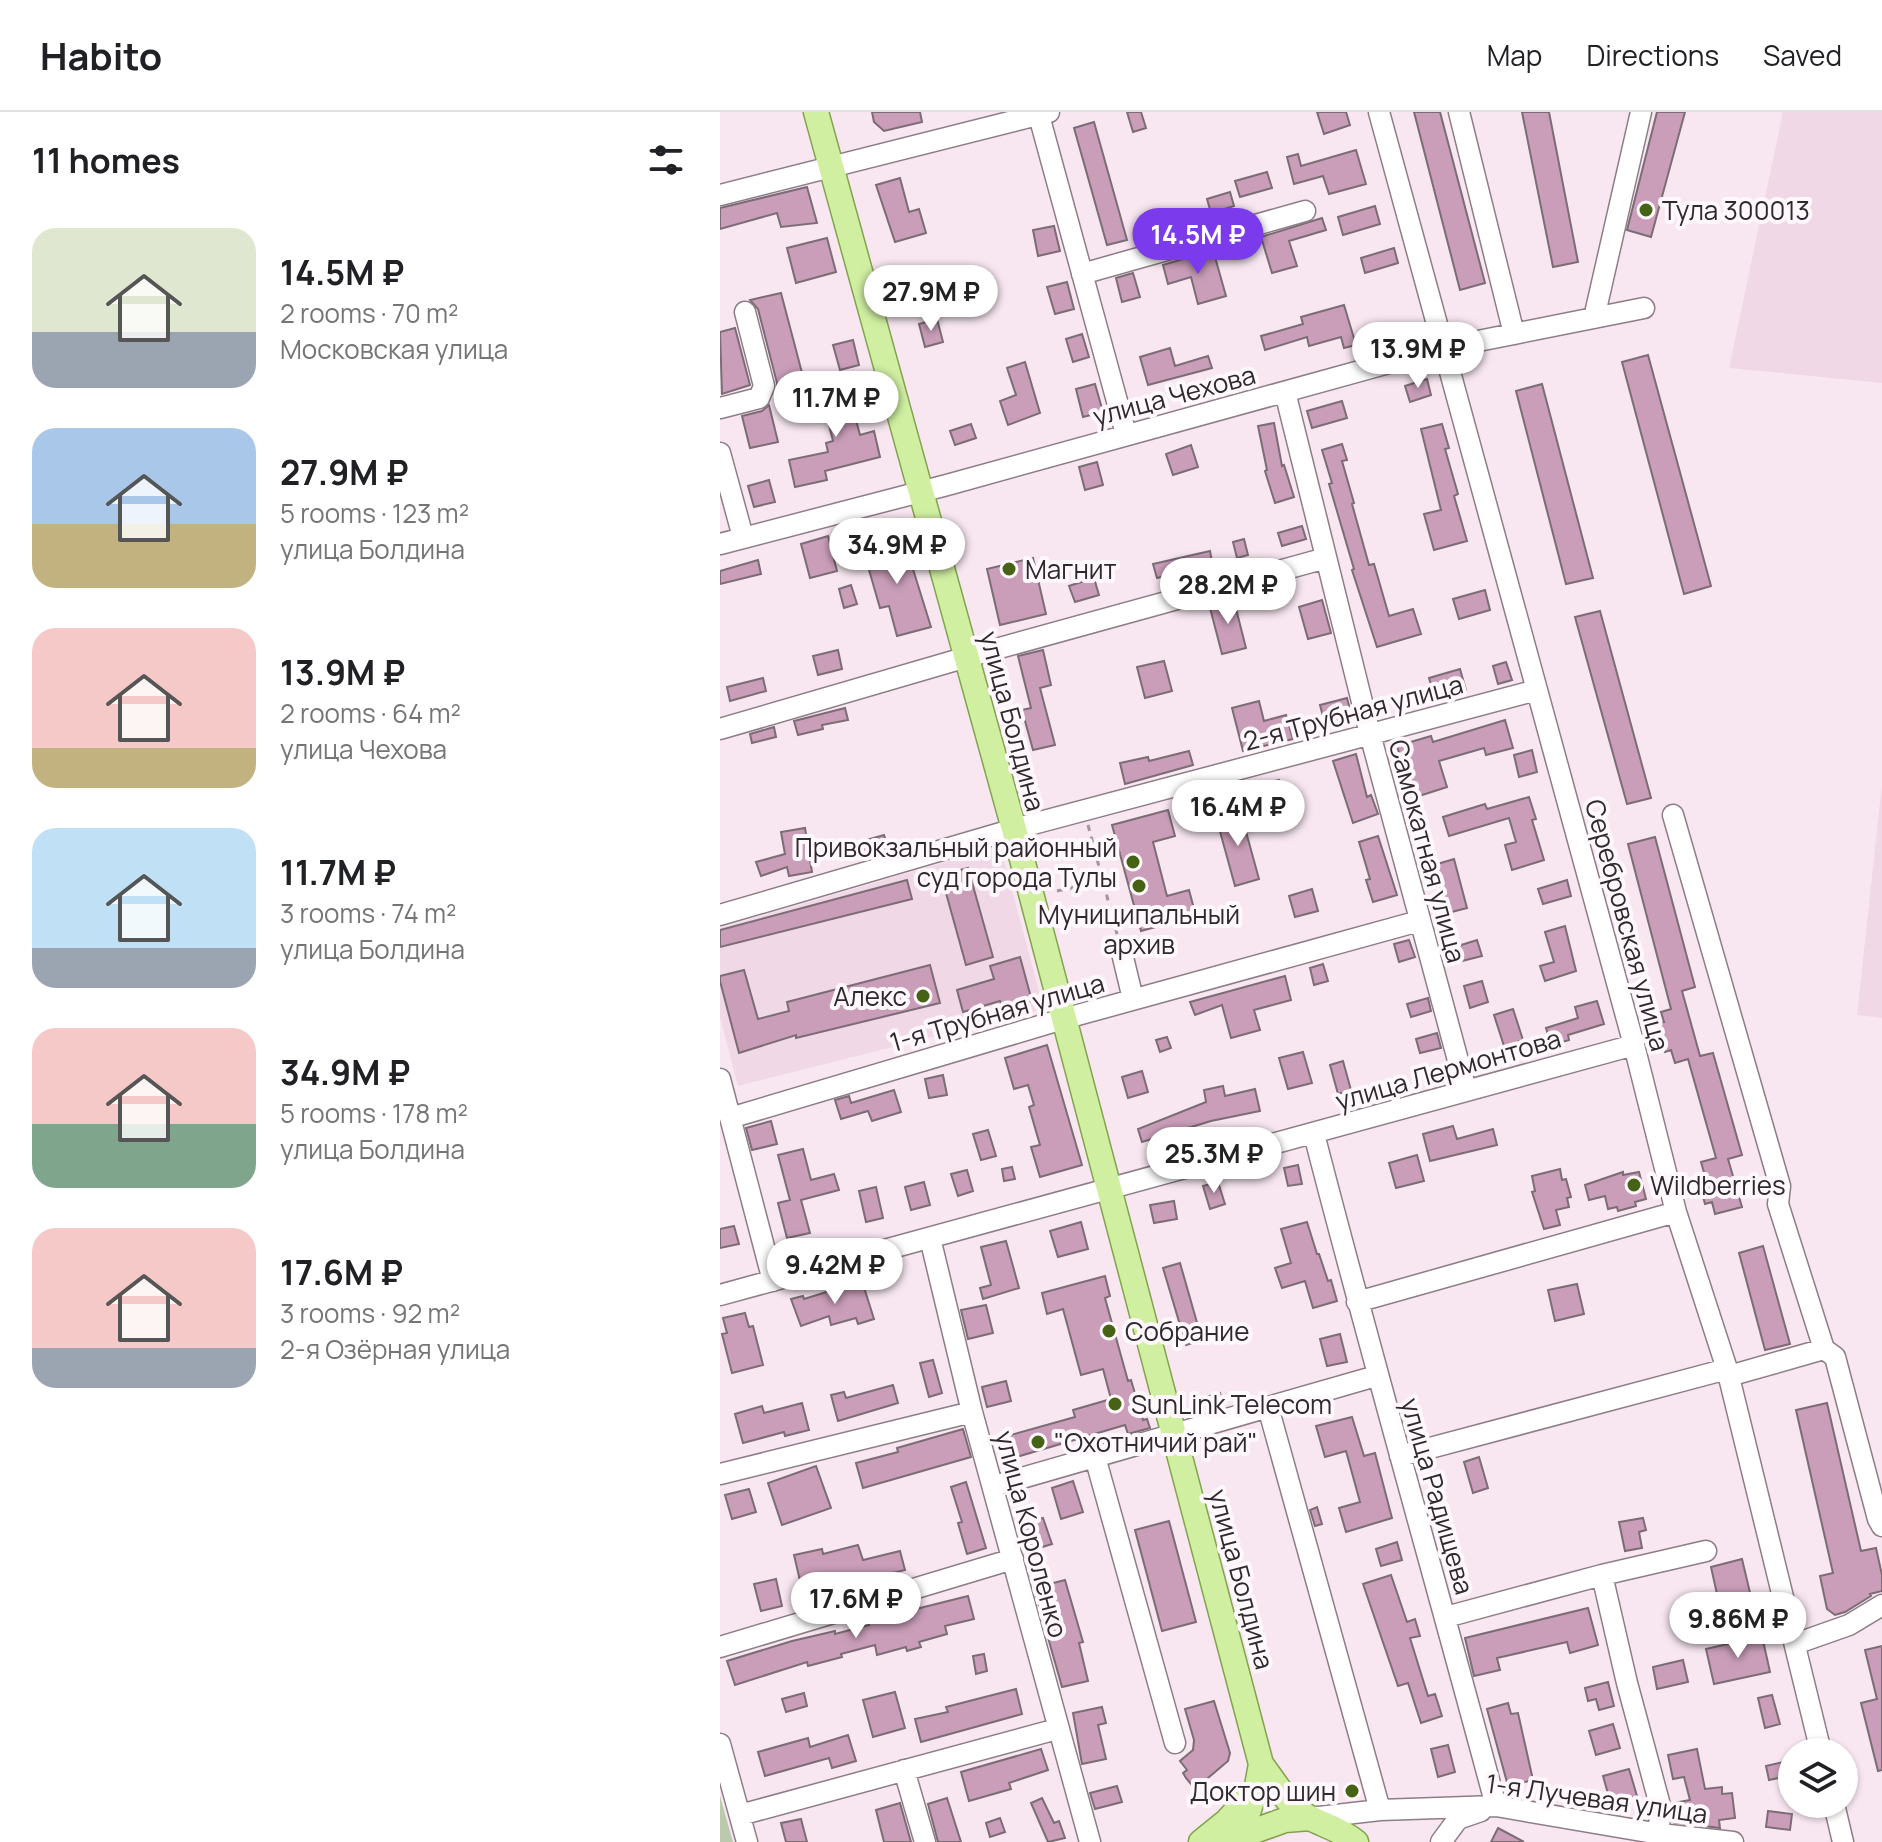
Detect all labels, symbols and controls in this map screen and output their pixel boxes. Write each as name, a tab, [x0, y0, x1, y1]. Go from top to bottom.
text: Habito	[40, 29, 162, 81]
text: Map	[1487, 36, 1542, 74]
text: Directions	[1586, 36, 1719, 74]
text: Saved	[1763, 36, 1842, 74]
text: 11 homes	[32, 137, 180, 183]
icon: filters	[644, 138, 688, 182]
place label: Тула 300013	[1662, 192, 1810, 228]
marker: Тула 300013	[1637, 201, 1655, 219]
pin: 14.5M ₽	[1124, 208, 1272, 276]
text: 14.5M ₽	[1150, 216, 1246, 252]
text: 14.5M ₽	[280, 249, 404, 295]
icon: home	[96, 260, 192, 356]
pin: 27.9M ₽	[857, 265, 1005, 333]
text: 27.9M ₽	[882, 273, 980, 309]
text: 2 rooms · 70 m²	[280, 295, 458, 331]
pin: 13.9M ₽	[1344, 322, 1492, 390]
text: 13.9M ₽	[1370, 330, 1466, 366]
text: Московская улица	[280, 331, 508, 367]
street label: улица Чехова	[1089, 356, 1259, 434]
pin: 11.7M ₽	[762, 371, 910, 439]
text: 11.7M ₽	[792, 379, 880, 415]
text: 27.9M ₽	[280, 449, 408, 495]
icon: home	[96, 460, 192, 556]
text: 5 rooms · 123 m²	[280, 495, 469, 531]
pin: 34.9M ₽	[823, 518, 971, 586]
text: 34.9M ₽	[847, 526, 947, 562]
text: улица Болдина	[280, 531, 465, 567]
place label: Магнит	[1025, 551, 1117, 587]
pin: 28.2M ₽	[1154, 558, 1302, 626]
marker: Магнит	[1000, 560, 1018, 578]
text: 28.2M ₽	[1178, 566, 1278, 602]
street label: улица Болдина	[972, 627, 1054, 815]
text: 13.9M ₽	[280, 649, 405, 695]
icon: home	[96, 660, 192, 756]
street label: 2-я Трубная улица	[1239, 665, 1467, 759]
text: 2 rooms · 64 m²	[280, 695, 461, 731]
text: улица Чехова	[280, 731, 447, 767]
street label: Самокатная улица	[1381, 735, 1475, 967]
pin: 16.4M ₽	[1164, 780, 1312, 848]
text: 16.4M ₽	[1190, 788, 1286, 824]
street label: Серебровская улица	[1577, 795, 1679, 1055]
place label: Привокзальный районный суд города Тулы	[795, 829, 1117, 895]
text: 11.7M ₽	[280, 849, 396, 895]
marker: Привокзальный районный суд города Тулы	[1124, 853, 1142, 871]
icon: home	[96, 860, 192, 956]
marker: Муниципальный архив	[1130, 877, 1148, 895]
text: 3 rooms · 74 m²	[280, 895, 456, 931]
place label: Муниципальный архив	[1038, 896, 1240, 962]
text: улица Болдина	[280, 931, 465, 967]
street label: 1-я Трубная улица	[886, 964, 1108, 1060]
place label: Алекс	[833, 978, 907, 1014]
marker: Алекс	[914, 987, 932, 1005]
street label: улица Лермонтова	[1331, 1020, 1565, 1118]
text: 34.9M ₽	[280, 1049, 410, 1095]
icon: home	[96, 1060, 192, 1156]
text: 5 rooms · 178 m²	[280, 1095, 468, 1131]
pin: 25.3M ₽	[1140, 1127, 1288, 1195]
text: улица Болдина	[280, 1131, 465, 1167]
text: 25.3M ₽	[1165, 1135, 1263, 1171]
place label: Wildberries	[1650, 1167, 1786, 1203]
marker: Wildberries	[1625, 1176, 1643, 1194]
pin: 9.42M ₽	[761, 1238, 909, 1306]
text: 9.42M ₽	[785, 1246, 885, 1282]
text: 17.6M ₽	[280, 1249, 403, 1295]
icon: home	[96, 1260, 192, 1356]
text: 3 rooms · 92 m²	[280, 1295, 460, 1331]
place label: Собрание	[1125, 1313, 1249, 1349]
marker: Собрание	[1100, 1322, 1118, 1340]
text: 2-я Озёрная улица	[280, 1331, 510, 1367]
place label: SunLink Telecom	[1131, 1386, 1332, 1422]
street label: улица Радищева	[1393, 1394, 1483, 1598]
marker: SunLink Telecom	[1106, 1395, 1124, 1413]
place label: "Охотничий рай"	[1054, 1424, 1258, 1460]
street label: улица Короленко	[987, 1427, 1077, 1641]
marker: "Охотничий рай"	[1029, 1433, 1047, 1451]
street label: улица Болдина	[1201, 1485, 1283, 1673]
pin: 17.6M ₽	[782, 1572, 930, 1640]
text: 17.6M ₽	[809, 1580, 903, 1616]
pin: 9.86M ₽	[1664, 1592, 1812, 1660]
text: 9.86M ₽	[1687, 1600, 1789, 1636]
map controls	[1778, 1738, 1858, 1818]
button: layers	[1778, 1738, 1858, 1818]
street label: 1-я Лучевая улица	[1484, 1765, 1710, 1831]
place label: Доктор шин	[1190, 1773, 1336, 1809]
marker: Доктор шин	[1343, 1782, 1361, 1800]

